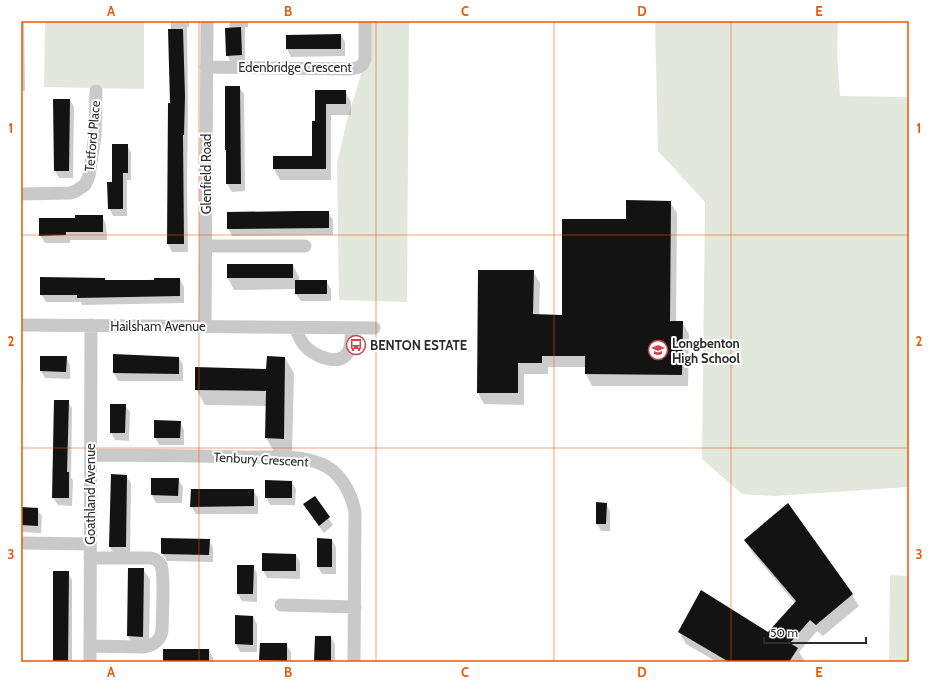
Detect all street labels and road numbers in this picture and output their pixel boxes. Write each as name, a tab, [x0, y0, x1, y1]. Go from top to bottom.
street label: Edenbridge Crescent	[238, 59, 352, 75]
street label: Tetford Place	[81, 99, 103, 172]
street label: Glenfield Road	[198, 134, 214, 214]
street label: Hailsham Avenue	[110, 318, 206, 334]
street label: Goathland Avenue	[82, 443, 98, 545]
street label: Tenbury Crescent	[213, 449, 310, 470]

